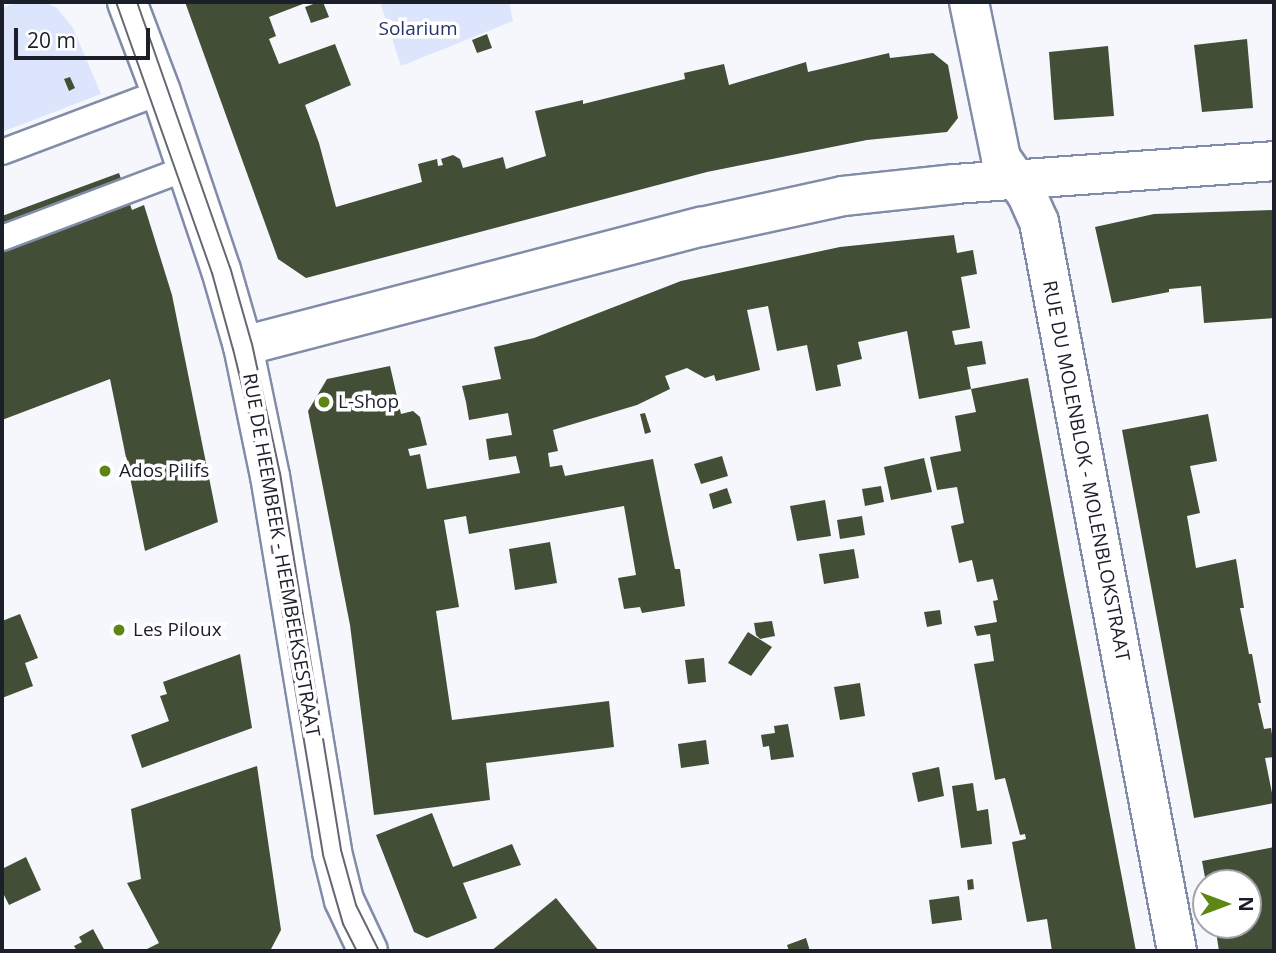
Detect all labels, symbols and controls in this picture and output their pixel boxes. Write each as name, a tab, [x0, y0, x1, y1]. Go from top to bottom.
scale bar	[18, 14, 154, 58]
park label: Solarium	[378, 18, 458, 40]
text: 20 m	[27, 26, 76, 54]
street label: RUE DU MOLENBLOK - MOLENBLOKSTRAAT	[1038, 279, 1134, 663]
street label: RUE DE HEEMBEEK - HEEMBEEKSESTRAAT	[238, 371, 324, 739]
place label: L-Shop	[338, 391, 399, 413]
marker: L-Shop	[316, 394, 332, 410]
place label: Ados Pilifs	[119, 460, 209, 482]
marker: Ados Pilifs	[97, 463, 113, 479]
place label: Les Piloux	[133, 619, 222, 641]
marker: Les Piloux	[111, 622, 127, 638]
north arrow	[1192, 869, 1262, 939]
text: N	[1233, 896, 1259, 912]

